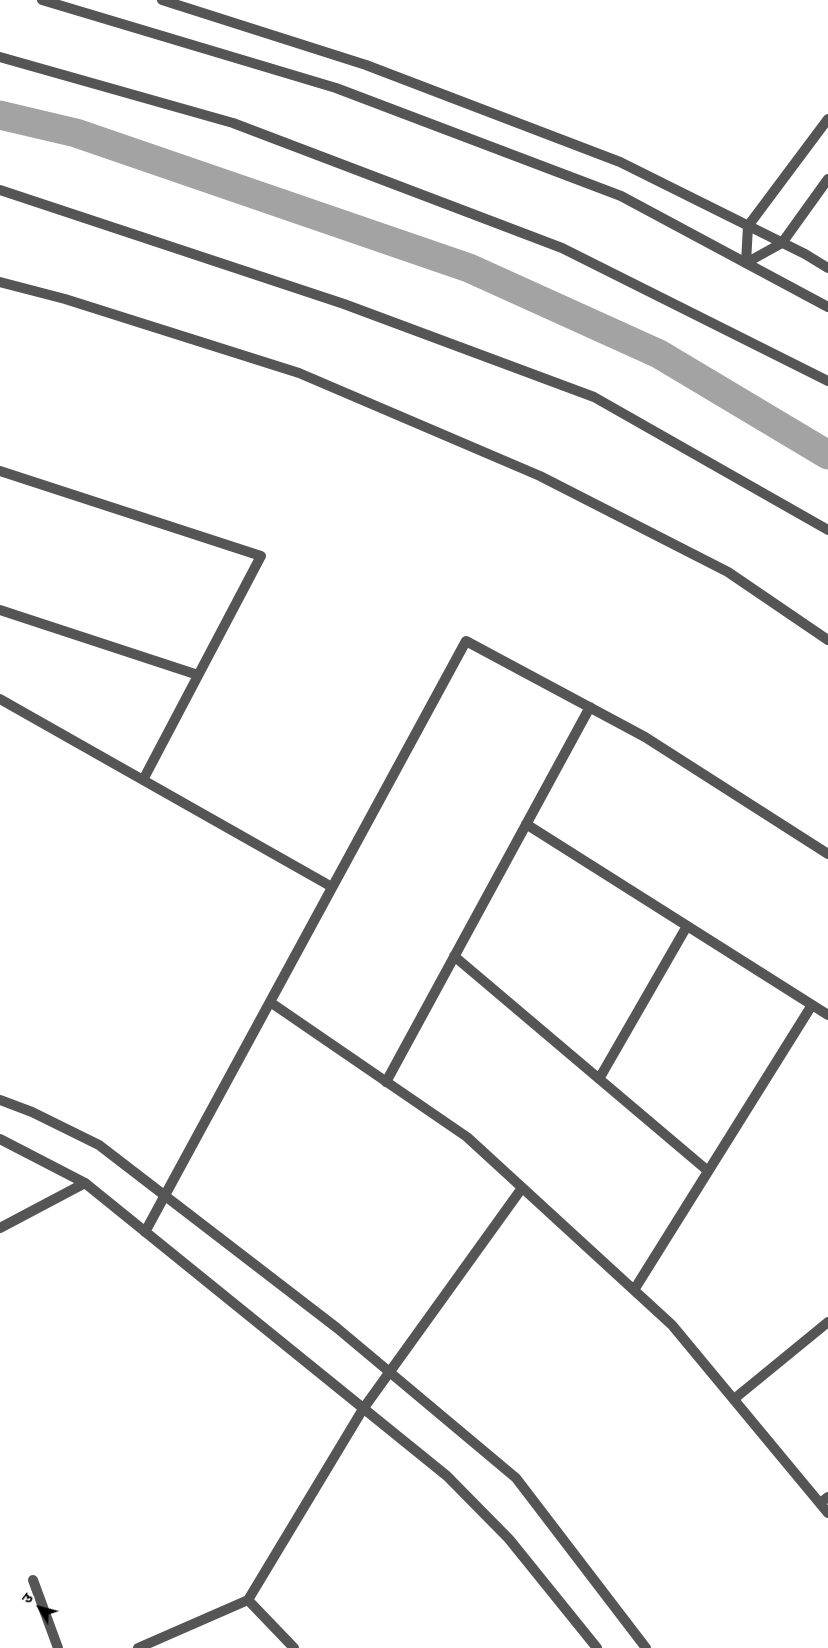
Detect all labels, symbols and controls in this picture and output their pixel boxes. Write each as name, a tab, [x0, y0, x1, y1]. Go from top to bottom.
north arrow	[15, 1583, 65, 1633]
text: उ	[18, 1590, 37, 1607]

